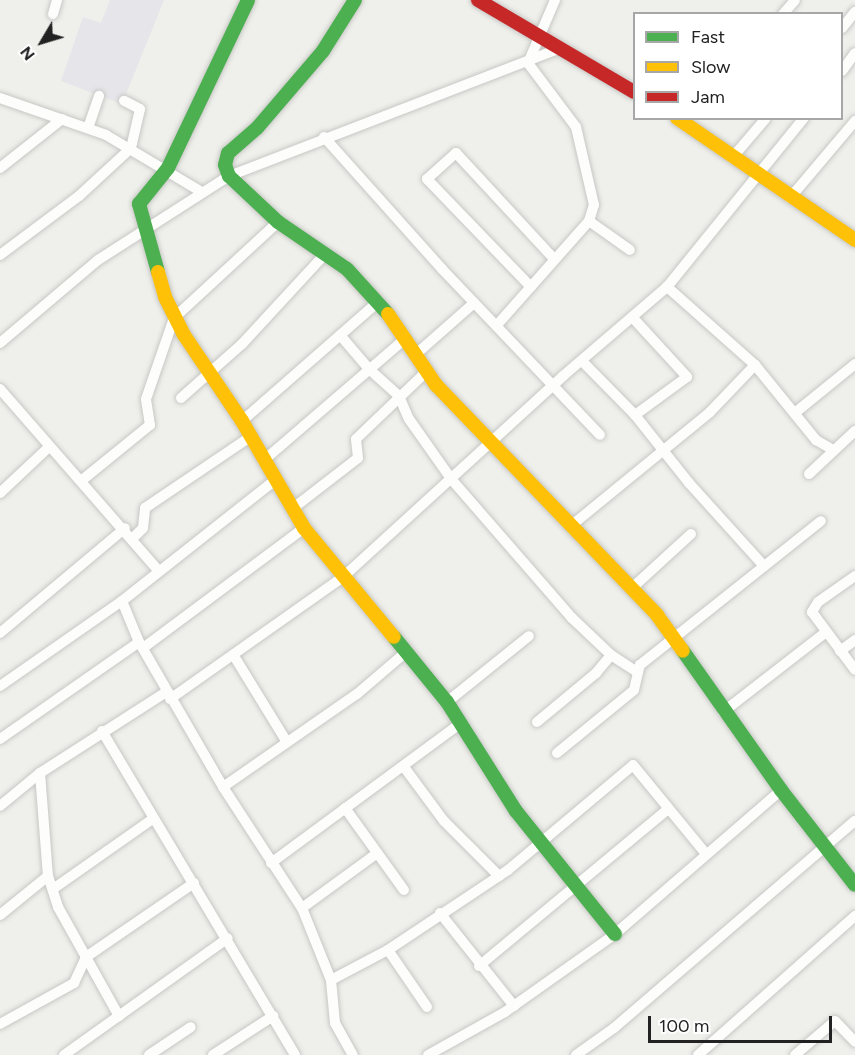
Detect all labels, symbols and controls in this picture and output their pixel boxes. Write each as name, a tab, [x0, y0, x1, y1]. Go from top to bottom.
north arrow	[12, 12, 72, 72]
legend	[633, 12, 843, 120]
text: Fast	[691, 26, 725, 48]
text: N	[16, 43, 39, 64]
text: Slow	[691, 56, 730, 78]
text: Jam	[691, 86, 725, 108]
scale bar	[651, 1004, 836, 1042]
text: 100 m	[659, 1015, 709, 1037]

